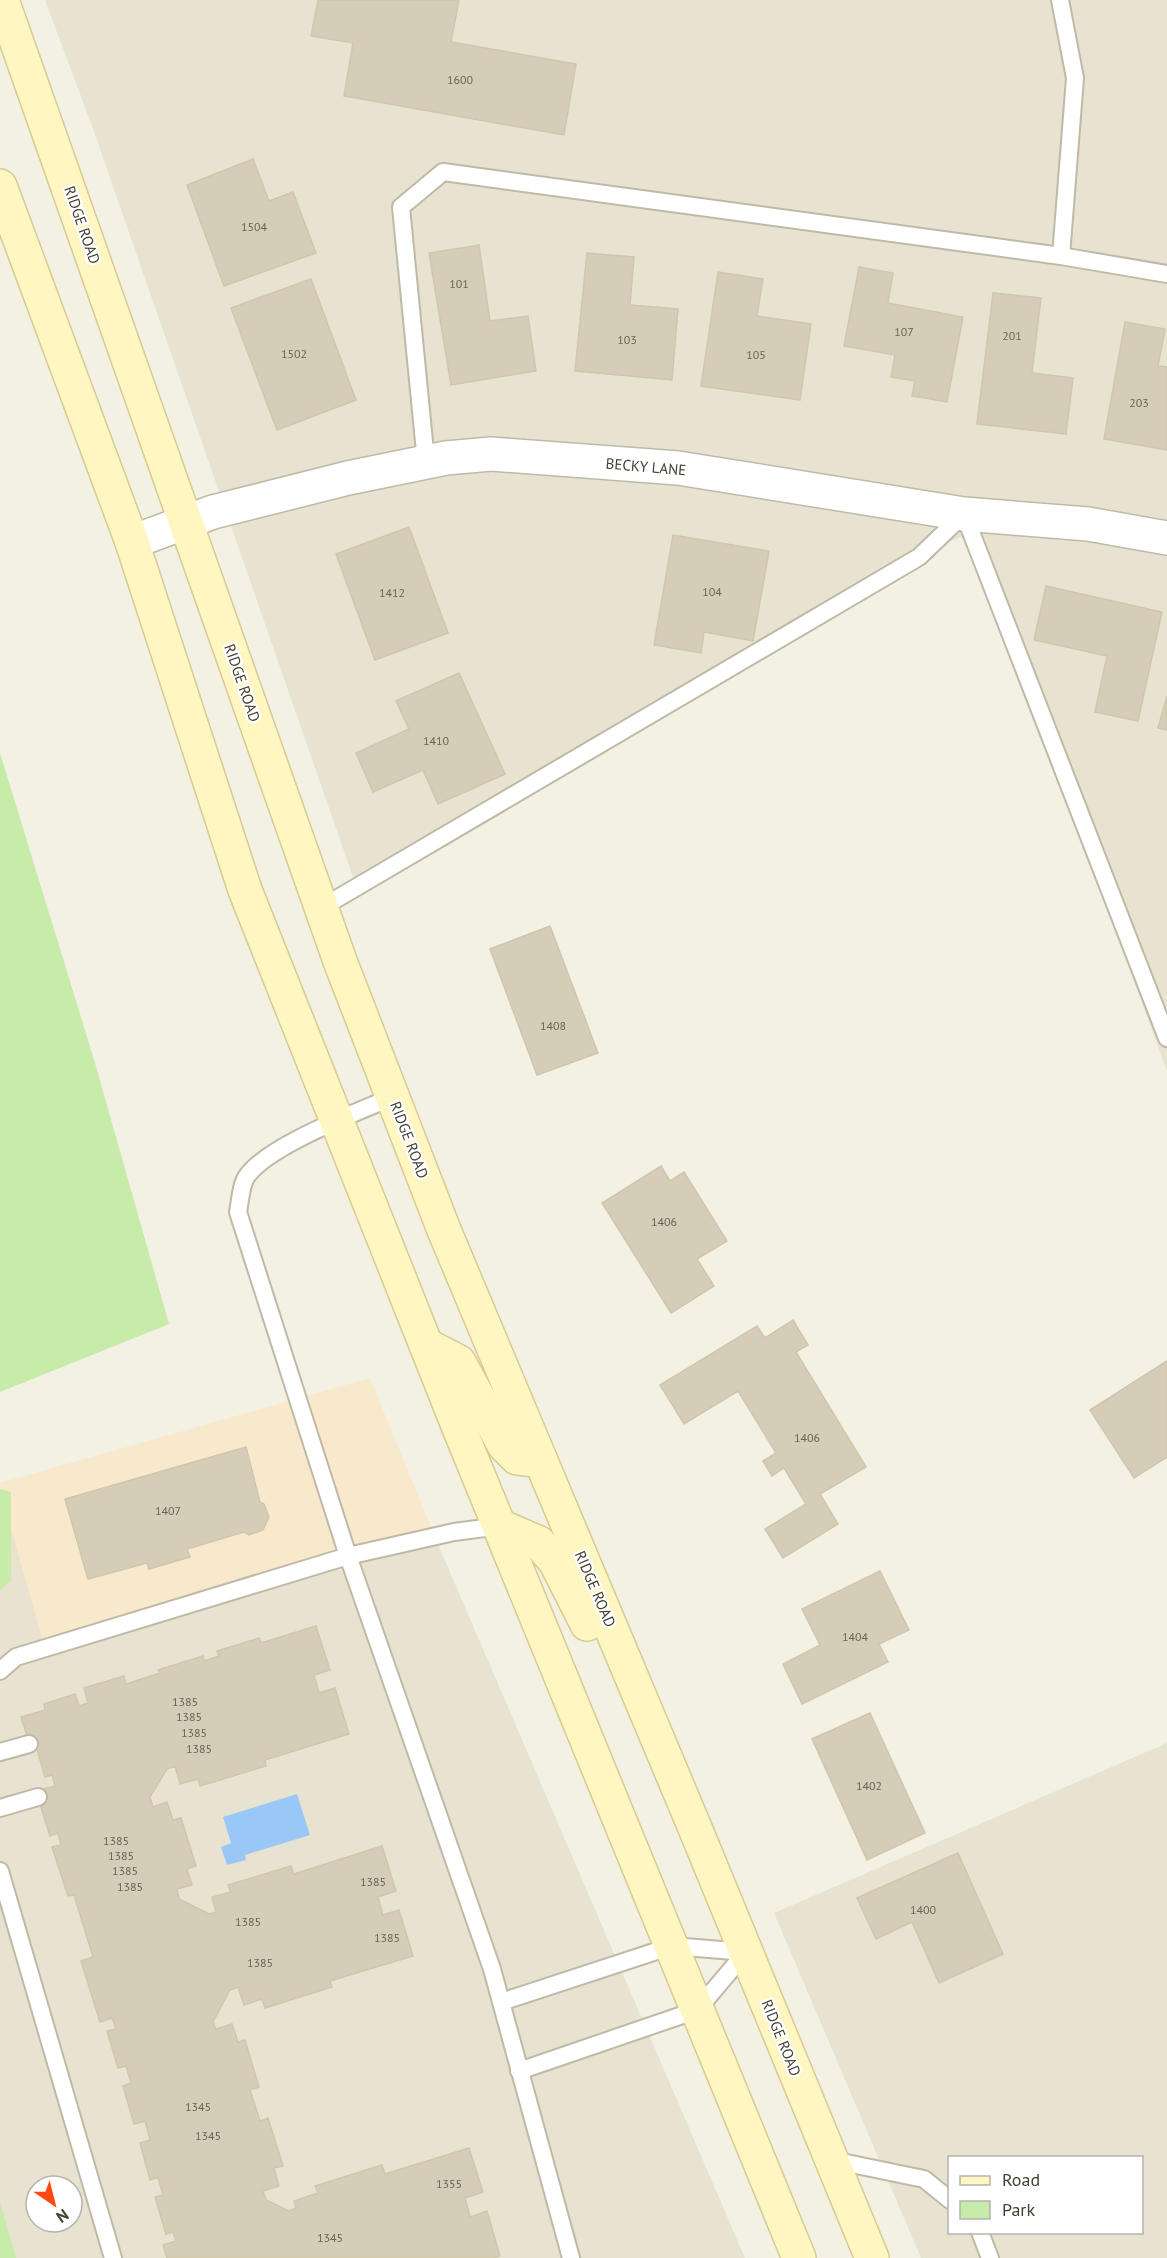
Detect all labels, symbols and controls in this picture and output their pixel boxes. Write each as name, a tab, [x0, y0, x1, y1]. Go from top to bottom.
house number: 1600	[447, 72, 474, 87]
street label: RIDGE ROAD	[60, 183, 105, 266]
house number: 1504	[241, 219, 268, 234]
house number: 101	[449, 276, 469, 291]
house number: 107	[894, 324, 914, 339]
house number: 201	[1002, 328, 1022, 343]
house number: 103	[617, 332, 637, 347]
house number: 1502	[281, 346, 307, 361]
house number: 105	[746, 347, 766, 362]
house number: 203	[1129, 395, 1149, 410]
street label: BECKY LANE	[605, 454, 687, 479]
house number: 104	[702, 584, 722, 599]
house number: 1412	[379, 585, 405, 600]
street label: RIDGE ROAD	[220, 641, 265, 724]
house number: 1410	[423, 733, 450, 748]
house number: 1408	[540, 1018, 566, 1033]
street label: RIDGE ROAD	[386, 1099, 433, 1181]
house number: 1406	[651, 1214, 677, 1229]
house number: 1406	[794, 1430, 820, 1445]
house number: 1407	[155, 1503, 181, 1518]
street label: RIDGE ROAD	[571, 1548, 620, 1630]
house number: 1404	[842, 1629, 869, 1644]
house number: 1385	[172, 1694, 198, 1709]
house number: 1385	[176, 1709, 202, 1724]
house number: 1385	[181, 1725, 207, 1740]
house number: 1385	[186, 1741, 212, 1756]
house number: 1402	[856, 1778, 882, 1793]
house number: 1385	[103, 1833, 129, 1848]
house number: 1385	[108, 1848, 134, 1863]
house number: 1385	[112, 1863, 138, 1878]
house number: 1385	[360, 1874, 386, 1889]
house number: 1385	[117, 1879, 143, 1894]
house number: 1400	[910, 1902, 937, 1917]
house number: 1385	[235, 1914, 261, 1929]
house number: 1385	[374, 1930, 400, 1945]
house number: 1385	[247, 1955, 273, 1970]
street label: RIDGE ROAD	[757, 1997, 805, 2079]
house number: 1345	[185, 2099, 211, 2114]
house number: 1345	[195, 2128, 221, 2143]
legend	[948, 2156, 1143, 2234]
text: Road	[1002, 2168, 1040, 2191]
north arrow	[24, 2174, 84, 2234]
house number: 1355	[436, 2176, 462, 2191]
text: Park	[1002, 2198, 1035, 2221]
text: N	[53, 2205, 73, 2227]
house number: 1345	[317, 2230, 343, 2245]

